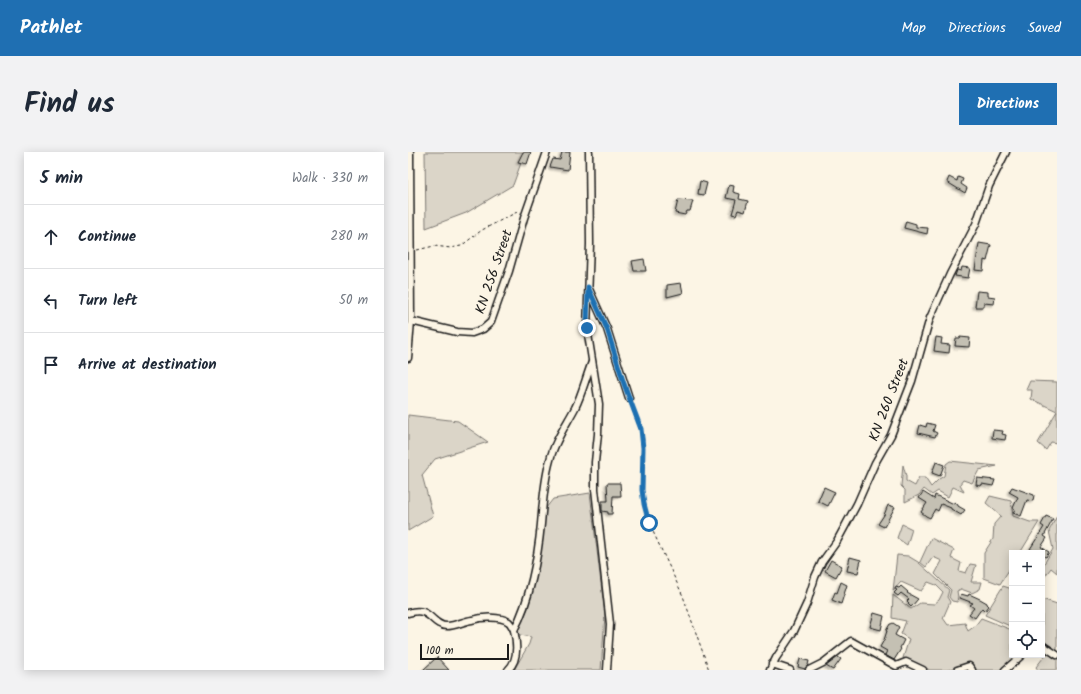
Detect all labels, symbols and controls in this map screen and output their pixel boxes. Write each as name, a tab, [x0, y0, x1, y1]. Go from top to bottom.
text: Pathlet	[20, 13, 82, 43]
text: Map	[901, 17, 926, 39]
text: Directions	[948, 17, 1006, 39]
text: Saved	[1028, 17, 1061, 39]
text: Find us	[24, 82, 115, 127]
button: Directions	[959, 83, 1057, 125]
text: 5 min	[40, 165, 83, 192]
text: Walk · 330 m	[292, 168, 368, 189]
text: Continue	[78, 225, 136, 249]
icon: ahead	[40, 226, 62, 248]
text: 280 m	[331, 226, 368, 247]
street label: KN 256 Street	[469, 226, 519, 317]
text: Turn left	[78, 289, 138, 313]
icon: left	[40, 290, 62, 312]
text: 50 m	[339, 290, 368, 311]
route end	[578, 319, 596, 337]
text: Arrive at destination	[78, 353, 217, 377]
icon: arrive	[40, 354, 62, 376]
street label: KN 260 Street	[863, 355, 915, 445]
route start	[640, 514, 658, 532]
map controls	[1009, 550, 1045, 658]
button: +	[1009, 550, 1045, 586]
button: −	[1009, 586, 1045, 622]
button: locate	[1009, 622, 1045, 658]
scale bar	[420, 642, 509, 661]
text: 100 m	[426, 642, 454, 660]

